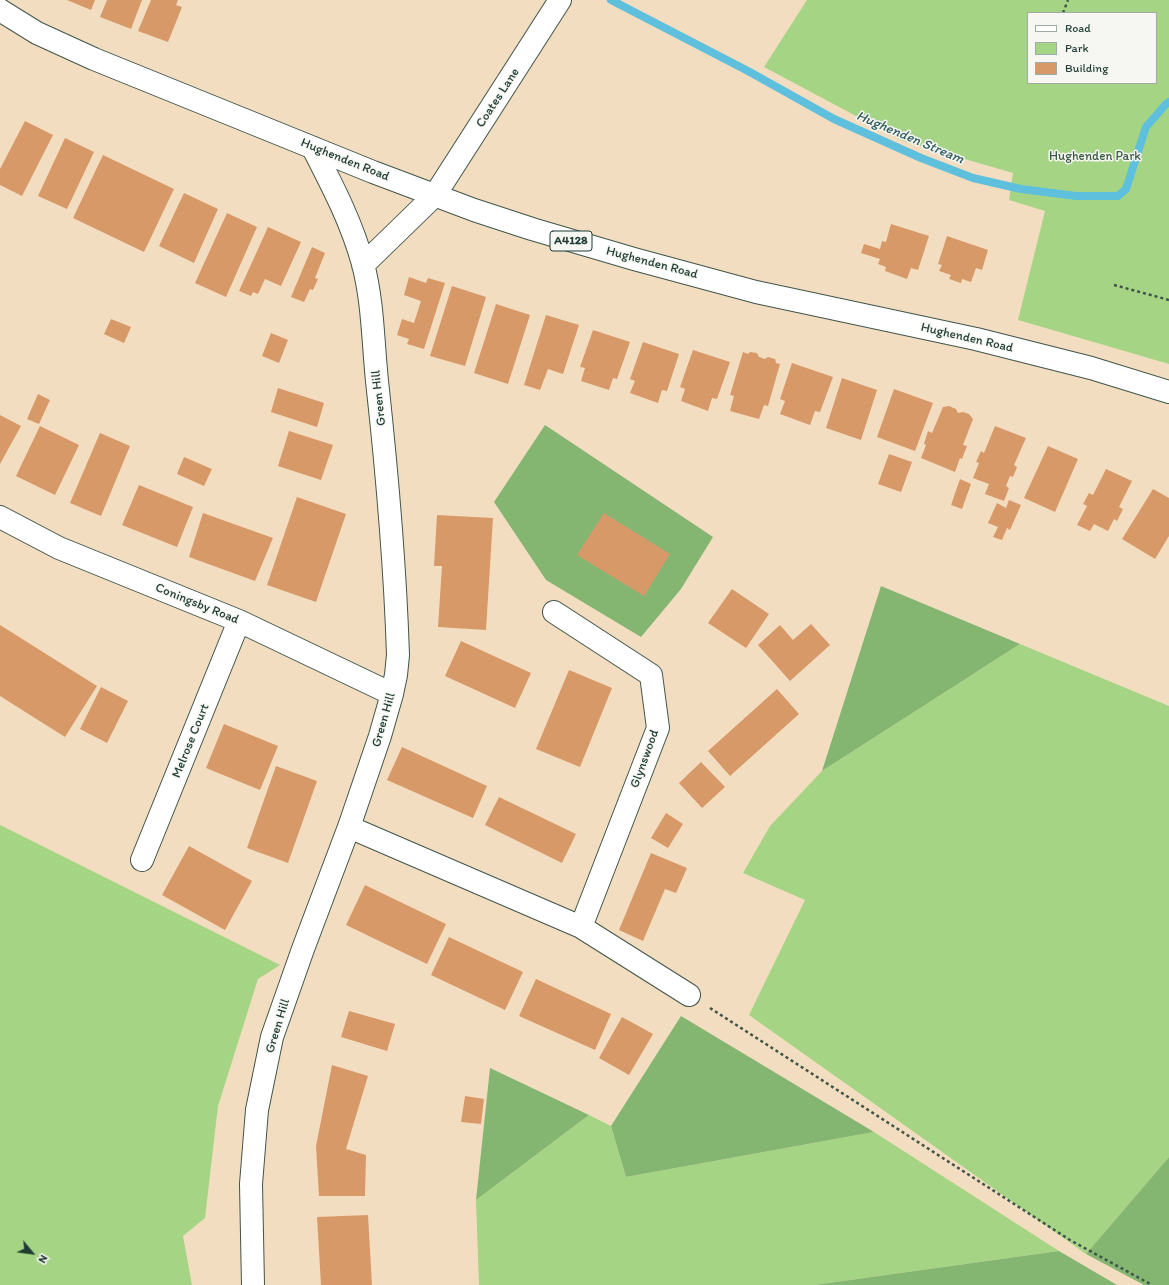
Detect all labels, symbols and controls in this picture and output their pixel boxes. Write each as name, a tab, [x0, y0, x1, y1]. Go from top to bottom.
legend	[1027, 12, 1157, 84]
text: Road	[1065, 21, 1091, 35]
text: Park	[1065, 41, 1089, 55]
text: Building	[1065, 61, 1108, 75]
street label: Coates Lane	[473, 65, 523, 131]
water label: Hughenden Stream	[854, 108, 966, 168]
street label: Hughenden Road	[298, 135, 392, 185]
park label: Hughenden Park	[1049, 149, 1141, 165]
road number: A4128	[550, 231, 592, 251]
street label: Hughenden Road	[604, 243, 700, 283]
street label: Hughenden Road	[919, 320, 1015, 356]
street label: Green Hill	[368, 369, 390, 427]
street label: Coningsby Road	[153, 580, 241, 628]
street label: Green Hill	[369, 691, 399, 749]
street label: Melrose Court	[169, 702, 213, 780]
street label: Glynswood	[627, 728, 663, 790]
street label: Green Hill	[262, 997, 294, 1055]
north arrow	[12, 1233, 52, 1273]
text: N	[35, 1253, 50, 1265]

